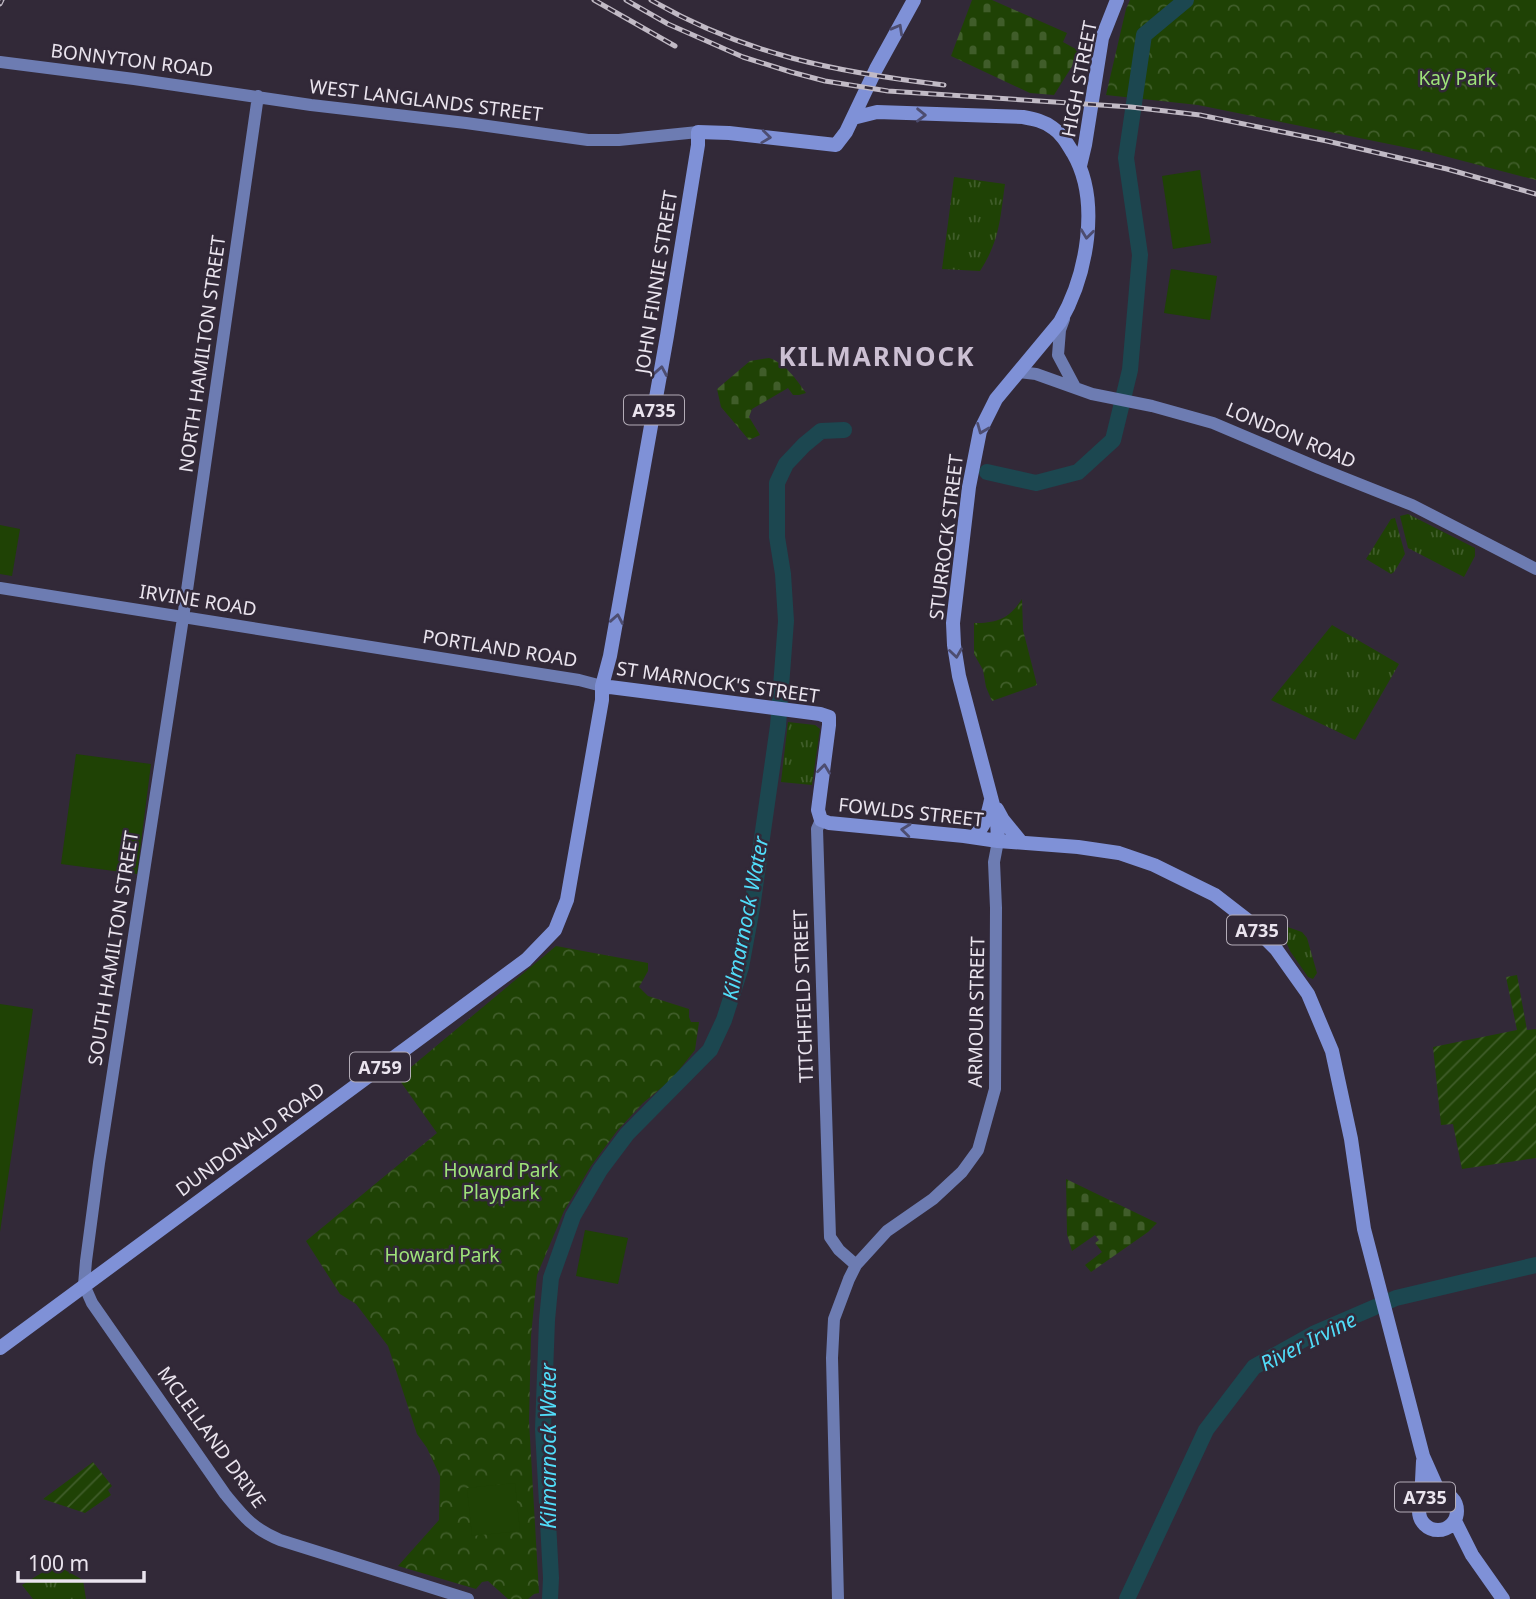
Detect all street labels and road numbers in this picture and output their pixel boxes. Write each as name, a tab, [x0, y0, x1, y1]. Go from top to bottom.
street label: HIGH STREET	[1055, 18, 1103, 139]
street label: BONNYTON ROAD	[49, 37, 215, 83]
street label: WEST LANGLANDS STREET	[308, 73, 545, 127]
street label: JOHN FINNIE STREET	[628, 188, 683, 377]
street label: NORTH HAMILTON STREET	[172, 233, 232, 474]
road number: A735	[624, 396, 684, 424]
street label: LONDON ROAD	[1222, 396, 1360, 474]
street label: STURROCK STREET	[923, 452, 969, 621]
street label: IRVINE ROAD	[138, 578, 258, 622]
street label: PORTLAND ROAD	[421, 623, 579, 673]
street label: ST MARNOCK'S STREET	[615, 655, 821, 709]
street label: FOWLDS STREET	[837, 791, 985, 833]
street label: SOUTH HAMILTON STREET	[82, 828, 144, 1067]
street label: TITCHFIELD STREET	[787, 908, 819, 1083]
road number: A735	[1227, 916, 1287, 945]
street label: ARMOUR STREET	[962, 936, 990, 1088]
road number: A759	[350, 1052, 410, 1082]
street label: DUNDONALD ROAD	[170, 1076, 330, 1202]
street label: MCLELLAND DRIVE	[152, 1361, 272, 1513]
road number: A735	[1395, 1482, 1455, 1512]

